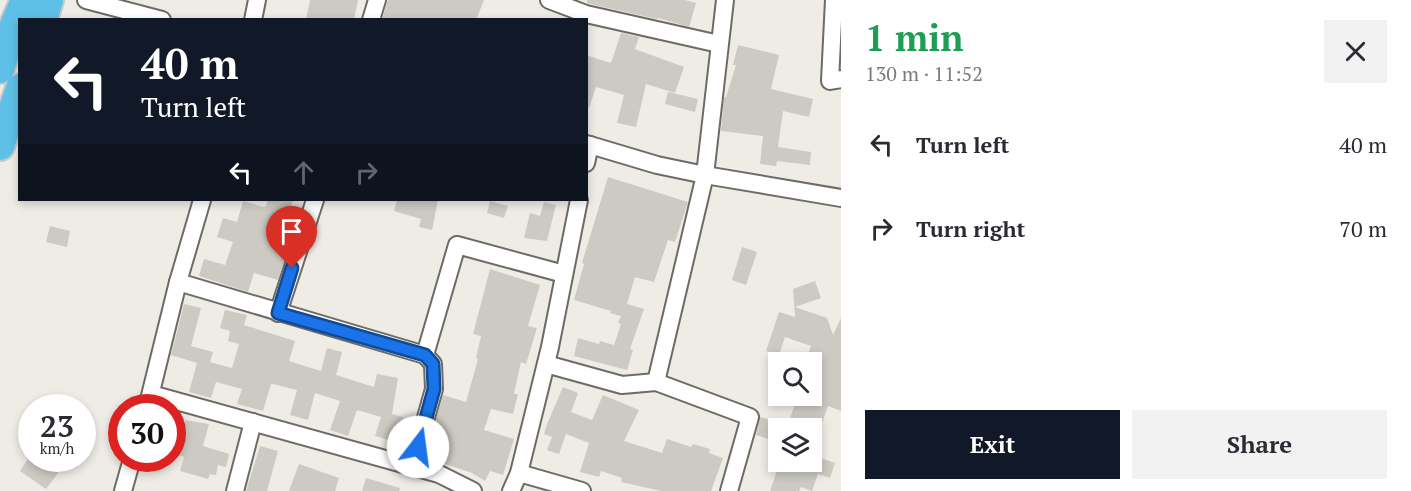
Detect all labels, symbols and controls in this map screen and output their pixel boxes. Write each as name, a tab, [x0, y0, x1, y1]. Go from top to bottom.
text: 1 min	[865, 14, 963, 61]
button: close	[1324, 20, 1387, 83]
text: 40 m	[141, 35, 239, 91]
icon: left	[42, 42, 120, 120]
text: 130 m · 11:52	[865, 60, 983, 87]
text: Turn left	[141, 89, 246, 125]
icon: left	[865, 128, 898, 161]
text: Turn left	[916, 130, 1009, 159]
text: 40 m	[1339, 130, 1387, 159]
icon: left	[224, 156, 257, 189]
icon: ahead	[287, 156, 320, 189]
icon: right	[350, 156, 383, 189]
pin	[266, 206, 317, 268]
icon: right	[865, 212, 898, 245]
text: Turn right	[916, 214, 1025, 243]
text: 70 m	[1339, 214, 1387, 243]
icon: arrive	[275, 215, 308, 248]
map controls	[768, 352, 822, 472]
button: search	[768, 352, 822, 406]
speed limit sign: 30	[108, 394, 186, 472]
text: 23	[40, 406, 74, 446]
button: Exit	[865, 410, 1120, 479]
button: Share	[1132, 410, 1387, 479]
position arrow	[386, 415, 450, 479]
button: layers	[768, 418, 822, 472]
text: km/h	[40, 438, 74, 458]

